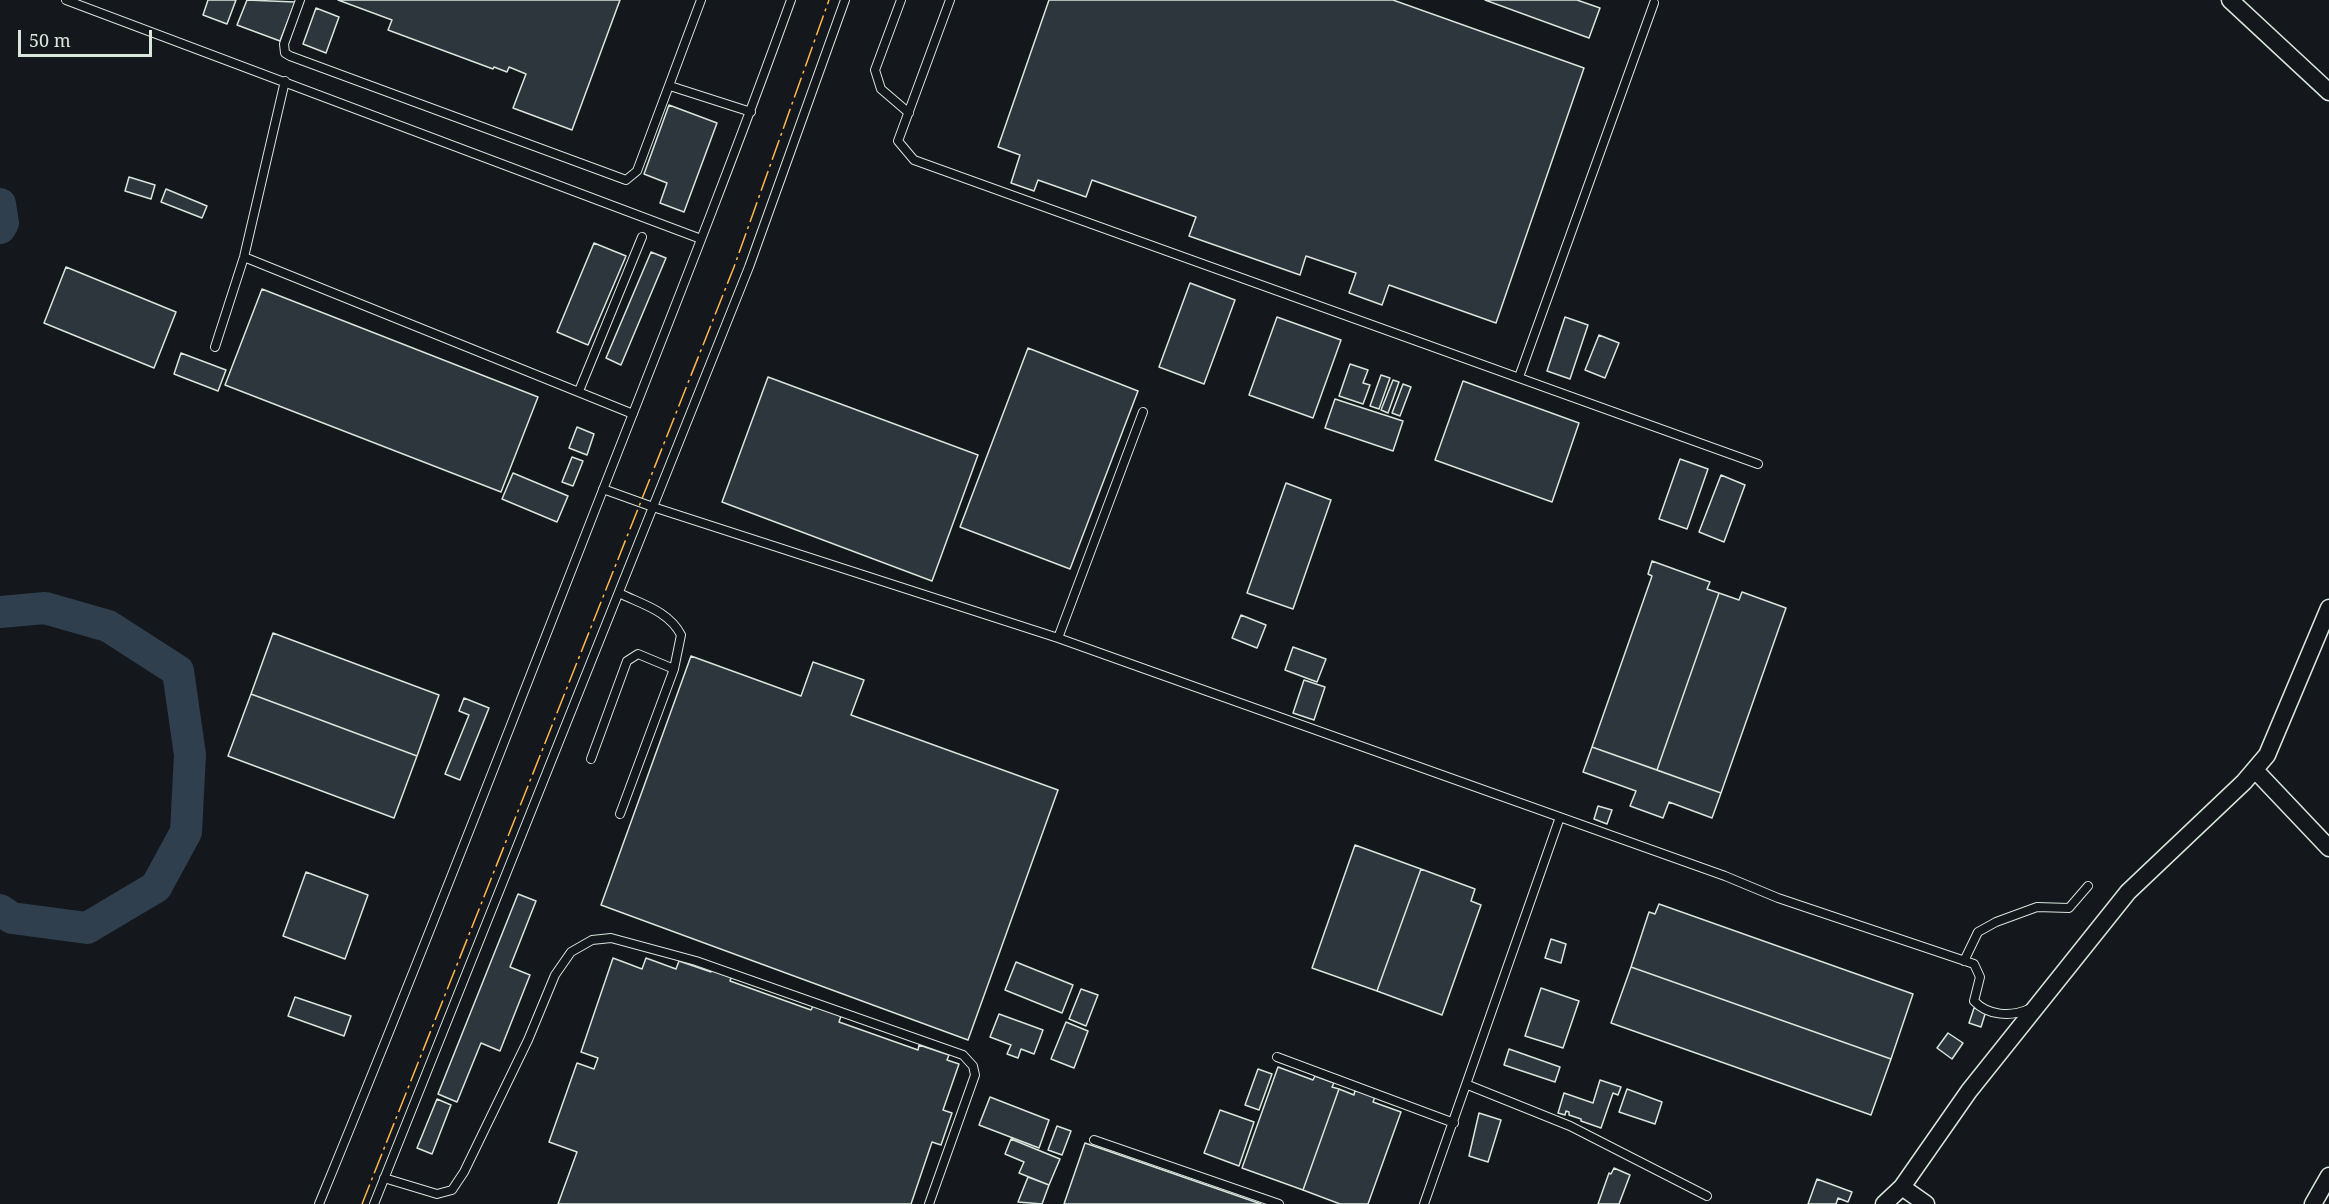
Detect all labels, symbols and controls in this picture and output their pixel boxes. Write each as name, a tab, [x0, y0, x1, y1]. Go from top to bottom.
scale bar	[21, 18, 154, 56]
text: 50 m	[29, 28, 71, 52]

